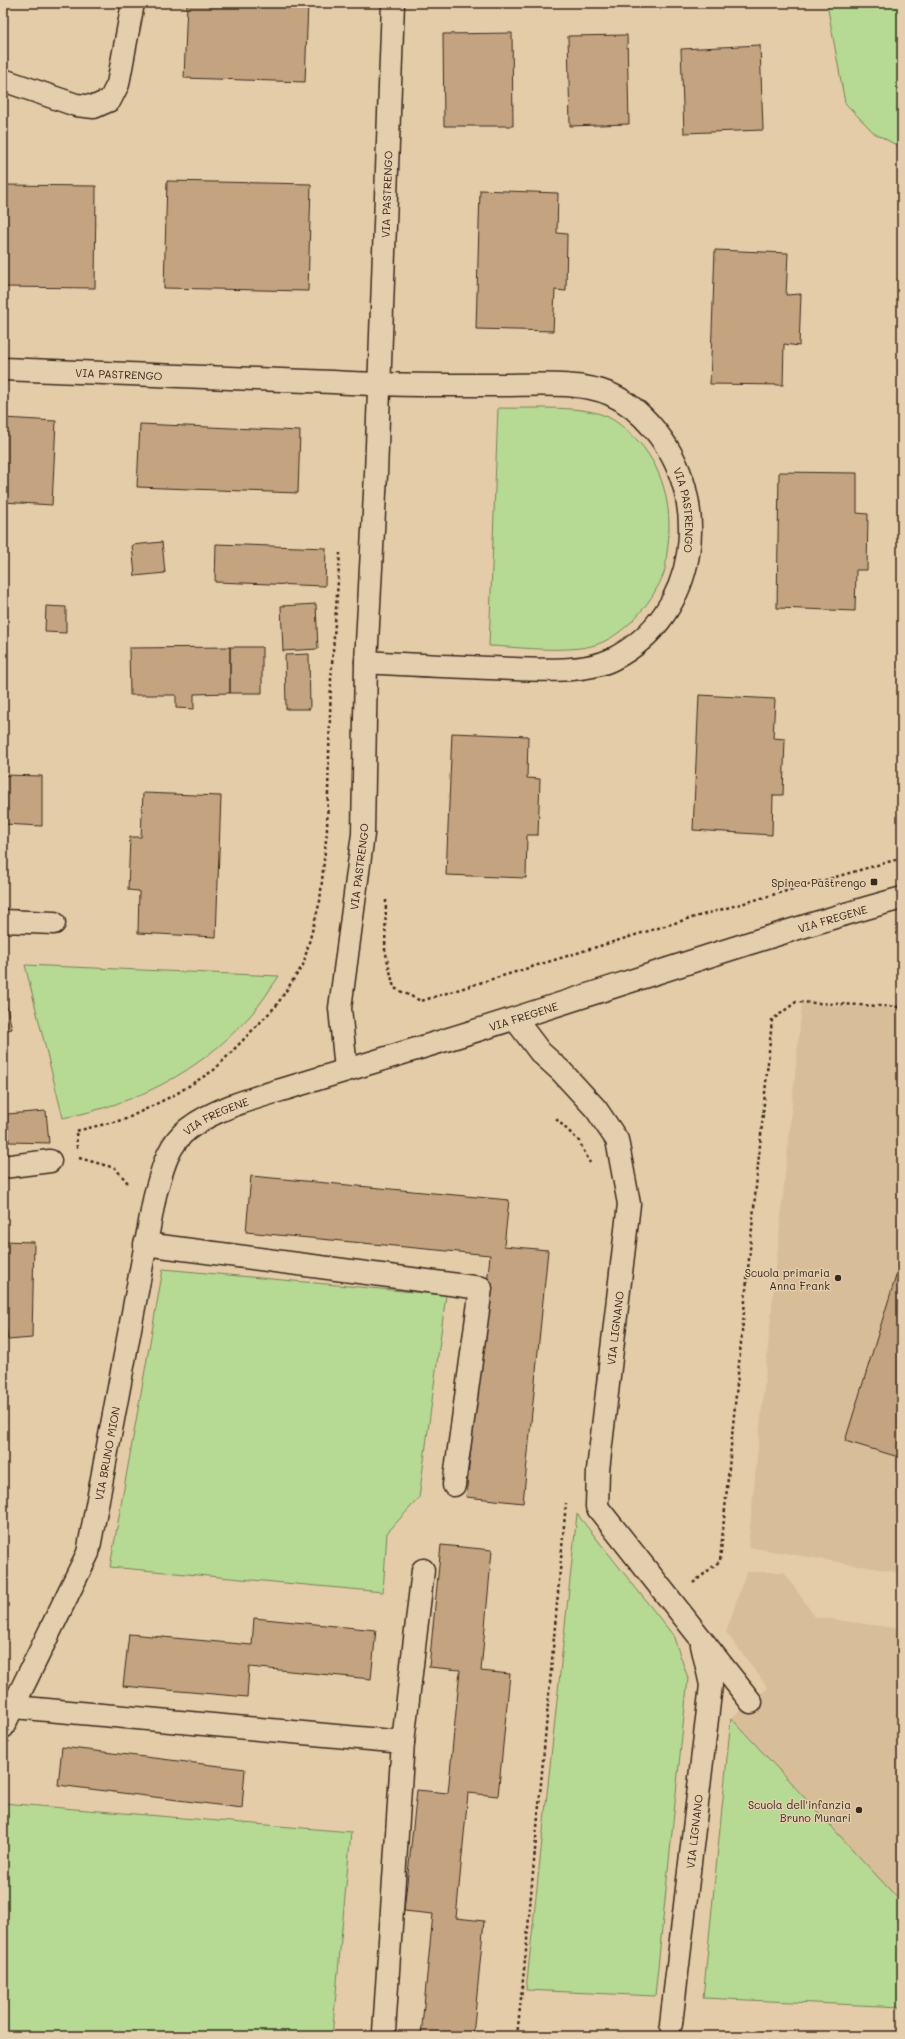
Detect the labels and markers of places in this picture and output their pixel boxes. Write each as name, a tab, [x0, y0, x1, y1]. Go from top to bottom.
place label: Spinea Pastrengo	[771, 875, 866, 890]
marker: Spinea Pastrengo	[869, 877, 879, 887]
place label: Scuola primaria Anna Frank	[745, 1265, 830, 1293]
marker: Scuola primaria Anna Frank	[833, 1273, 843, 1283]
place label: Scuola dell'infanzia Bruno Munari	[748, 1797, 851, 1825]
marker: Scuola dell'infanzia Bruno Munari	[854, 1805, 864, 1815]

